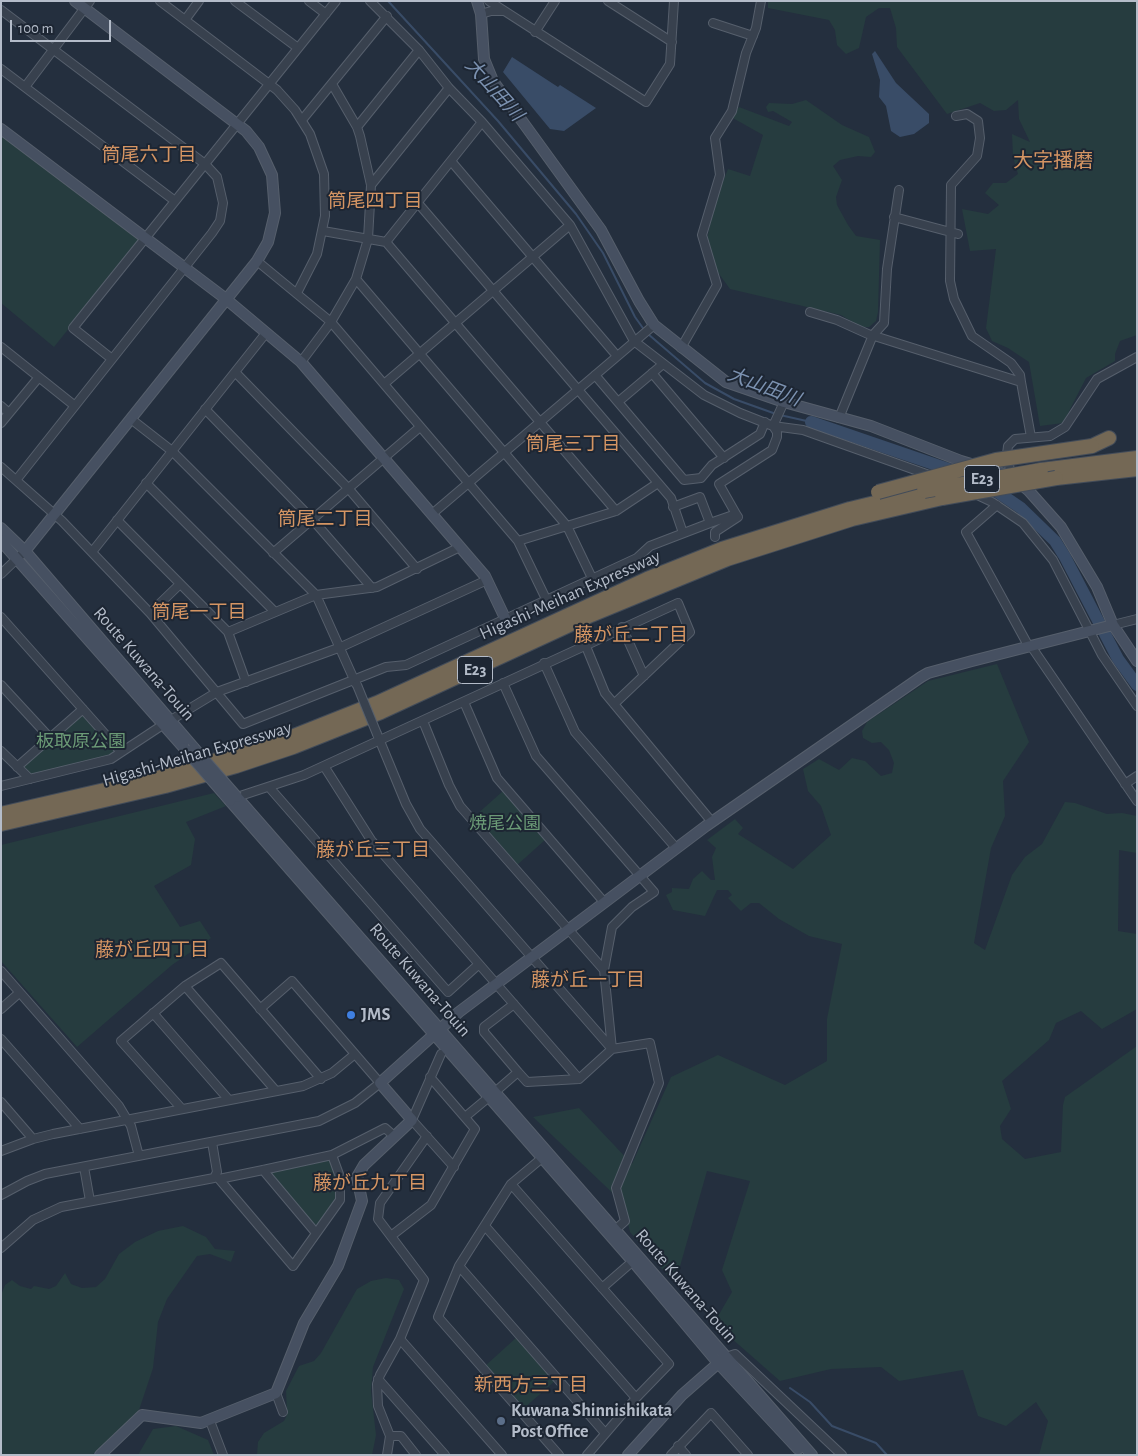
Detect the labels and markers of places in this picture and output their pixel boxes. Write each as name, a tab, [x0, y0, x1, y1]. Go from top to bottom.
place label: JMS	[361, 1004, 390, 1026]
marker: JMS	[345, 1009, 357, 1021]
place label: Kuwana Shinnishikata Post Office	[511, 1400, 672, 1442]
marker: Kuwana Shinnishikata Post Office	[495, 1415, 507, 1427]

